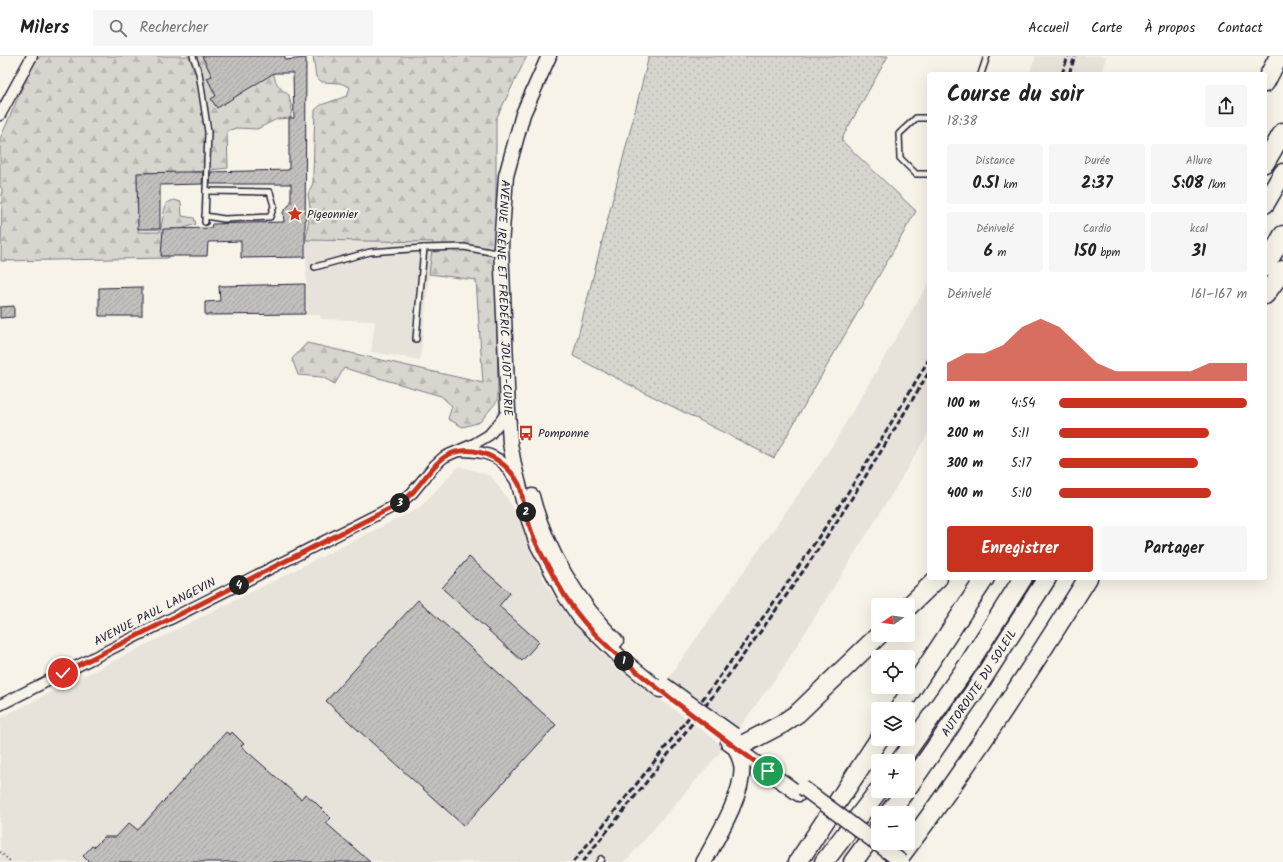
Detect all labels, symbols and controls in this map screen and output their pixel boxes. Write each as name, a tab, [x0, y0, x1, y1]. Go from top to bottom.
search box	[93, 10, 373, 46]
text: Milers	[20, 13, 69, 43]
text: Rechercher	[139, 16, 208, 40]
icon: search	[107, 17, 129, 39]
text: Accueil	[1028, 17, 1069, 39]
text: Carte	[1091, 17, 1122, 39]
text: À propos	[1144, 17, 1195, 39]
text: Contact	[1217, 17, 1263, 39]
text: Course du soir	[947, 78, 1084, 113]
button: share	[1205, 85, 1247, 127]
text: 18:38	[947, 111, 977, 132]
text: Distance	[975, 152, 1015, 170]
text: Durée	[1084, 152, 1110, 170]
text: Allure	[1186, 152, 1212, 170]
text: 0.51	[973, 170, 999, 197]
text: 2:37	[1081, 170, 1113, 197]
text: 5:08	[1172, 170, 1204, 197]
text: km	[999, 176, 1017, 194]
text: /km	[1204, 176, 1226, 194]
street label: AVENUE IRÈNE ET FRÉDÉRIC JOLIOT-CURIE	[491, 179, 518, 418]
place icon: Pigeonnier	[286, 205, 304, 223]
place label: Pigeonnier	[307, 205, 359, 224]
text: Dénivelé	[976, 220, 1014, 238]
text: Cardio	[1083, 220, 1111, 238]
text: kcal	[1190, 220, 1208, 238]
text: 6	[984, 238, 993, 265]
text: 150	[1074, 238, 1096, 265]
text: 31	[1192, 238, 1206, 265]
text: m	[993, 244, 1006, 262]
text: bpm	[1096, 244, 1120, 262]
text: Dénivelé	[947, 284, 991, 305]
text: 161–167 m	[1191, 284, 1247, 305]
text: 100 m	[947, 393, 980, 414]
text: 4:54	[1011, 393, 1036, 414]
text: 200 m	[947, 423, 984, 444]
text: 5:11	[1011, 423, 1029, 444]
bus stop icon: Pomponne	[517, 424, 535, 442]
place label: Pomponne	[538, 424, 589, 443]
text: 300 m	[947, 453, 983, 474]
text: 5:17	[1011, 453, 1031, 474]
text: 400 m	[947, 483, 983, 504]
text: 5:10	[1011, 483, 1032, 504]
pin: 3	[390, 493, 410, 513]
text: 3	[397, 494, 403, 512]
pin: 2	[516, 502, 536, 522]
text: 2	[523, 503, 529, 521]
button: Enregistrer	[947, 526, 1093, 572]
button: Partager	[1101, 526, 1247, 572]
street label: AVENUE PAUL LANGEVIN	[91, 573, 219, 651]
pin: 4	[229, 575, 249, 595]
text: 4	[236, 576, 242, 594]
north arrow	[871, 598, 915, 642]
map controls	[871, 598, 915, 850]
street label: AUTOROUTE DU SOLEIL	[936, 625, 1021, 740]
button: locate	[871, 650, 915, 694]
pin: 1	[614, 651, 634, 671]
text: 1	[622, 652, 626, 670]
pin	[46, 656, 80, 690]
icon: check	[52, 662, 74, 684]
button: layers	[871, 702, 915, 746]
pin	[751, 754, 785, 788]
button: +	[871, 754, 915, 798]
icon: arrive	[757, 760, 779, 782]
button: −	[871, 806, 915, 850]

